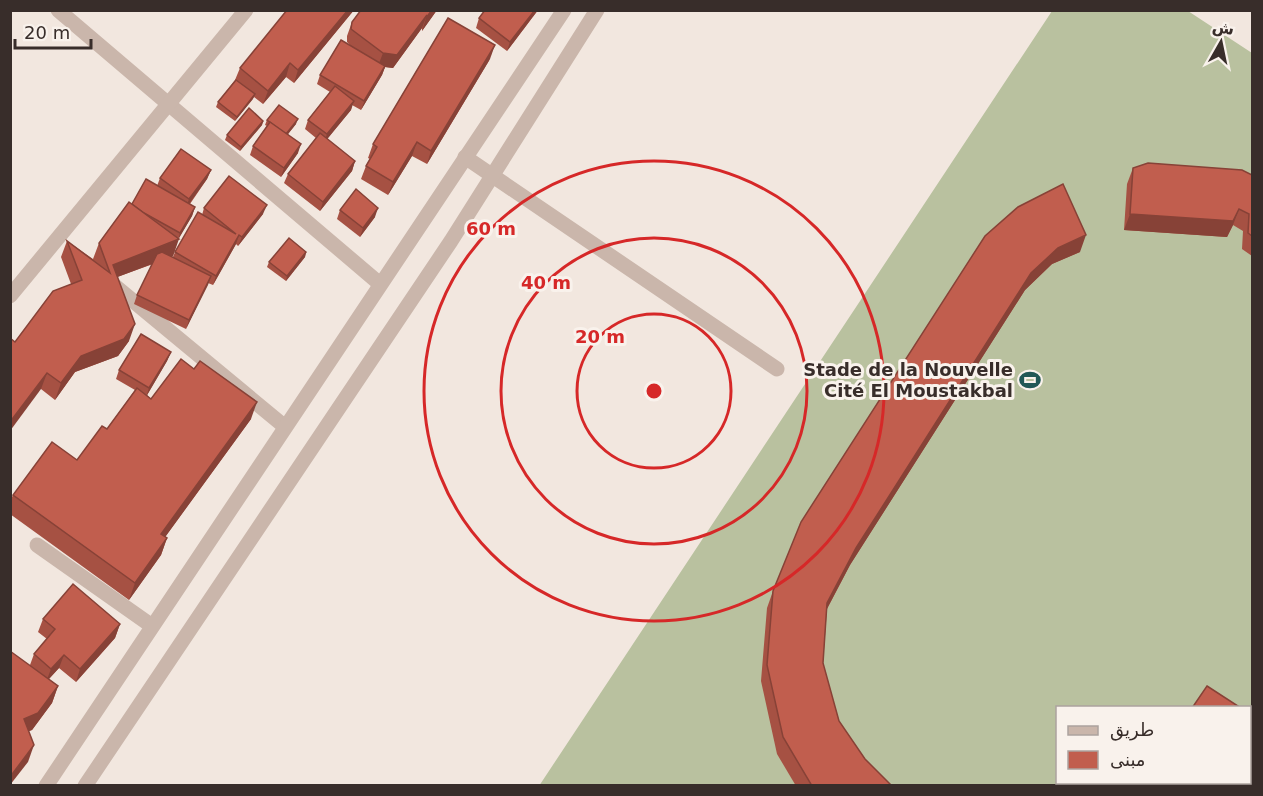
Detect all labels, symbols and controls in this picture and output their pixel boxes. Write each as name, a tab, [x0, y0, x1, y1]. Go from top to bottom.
scale bar	[15, 12, 92, 50]
north arrow	[1191, 12, 1251, 72]
text: ش	[1211, 17, 1236, 39]
text: 20 m	[24, 22, 70, 43]
text: 60 m	[466, 218, 516, 239]
text: 40 m	[521, 272, 571, 293]
text: 20 m	[575, 326, 625, 347]
place label: Stade de la Nouvelle Cité El Moustakbal	[803, 359, 1013, 401]
sports icon: Stade de la Nouvelle Cité El Moustakbal	[1018, 368, 1042, 392]
centre of rings	[644, 381, 664, 401]
legend	[1056, 706, 1251, 784]
text: طريق	[1110, 719, 1154, 741]
text: مبنى	[1110, 749, 1146, 770]

